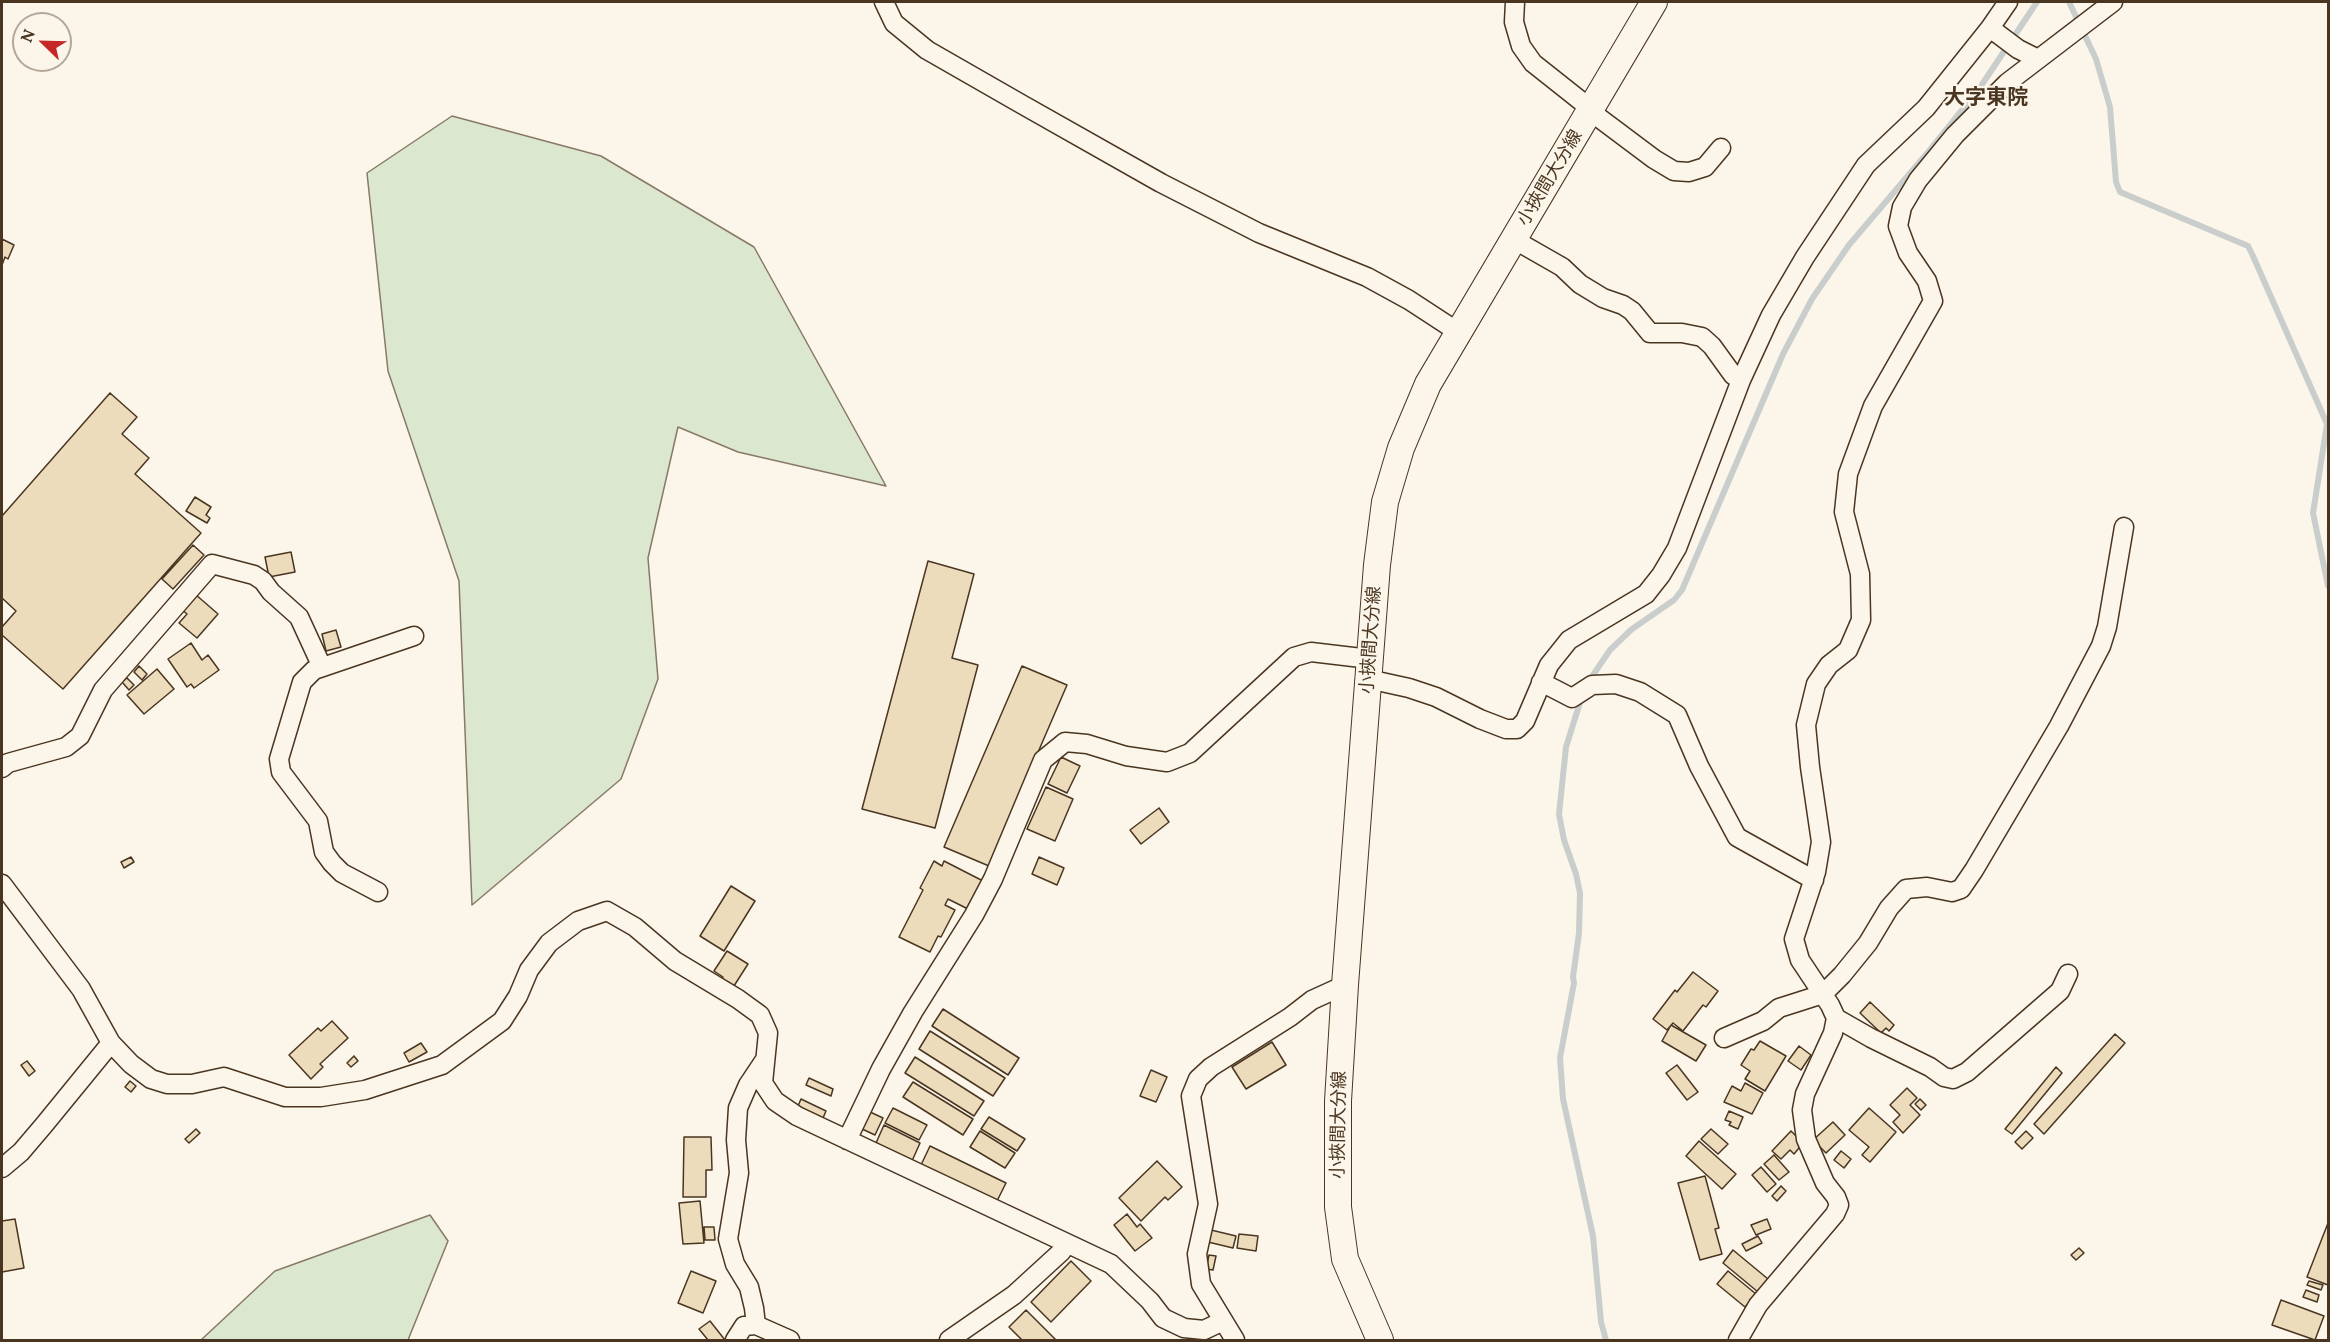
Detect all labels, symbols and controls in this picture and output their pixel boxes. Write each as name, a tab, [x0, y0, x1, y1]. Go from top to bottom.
north arrow	[12, 12, 72, 72]
text: N	[16, 26, 39, 45]
district label: 大字東院	[1944, 85, 2028, 111]
street label: 小挾間大分線	[1513, 126, 1587, 230]
street label: 小挾間大分線	[1356, 585, 1386, 695]
street label: 小挾間大分線	[1327, 1071, 1351, 1179]

